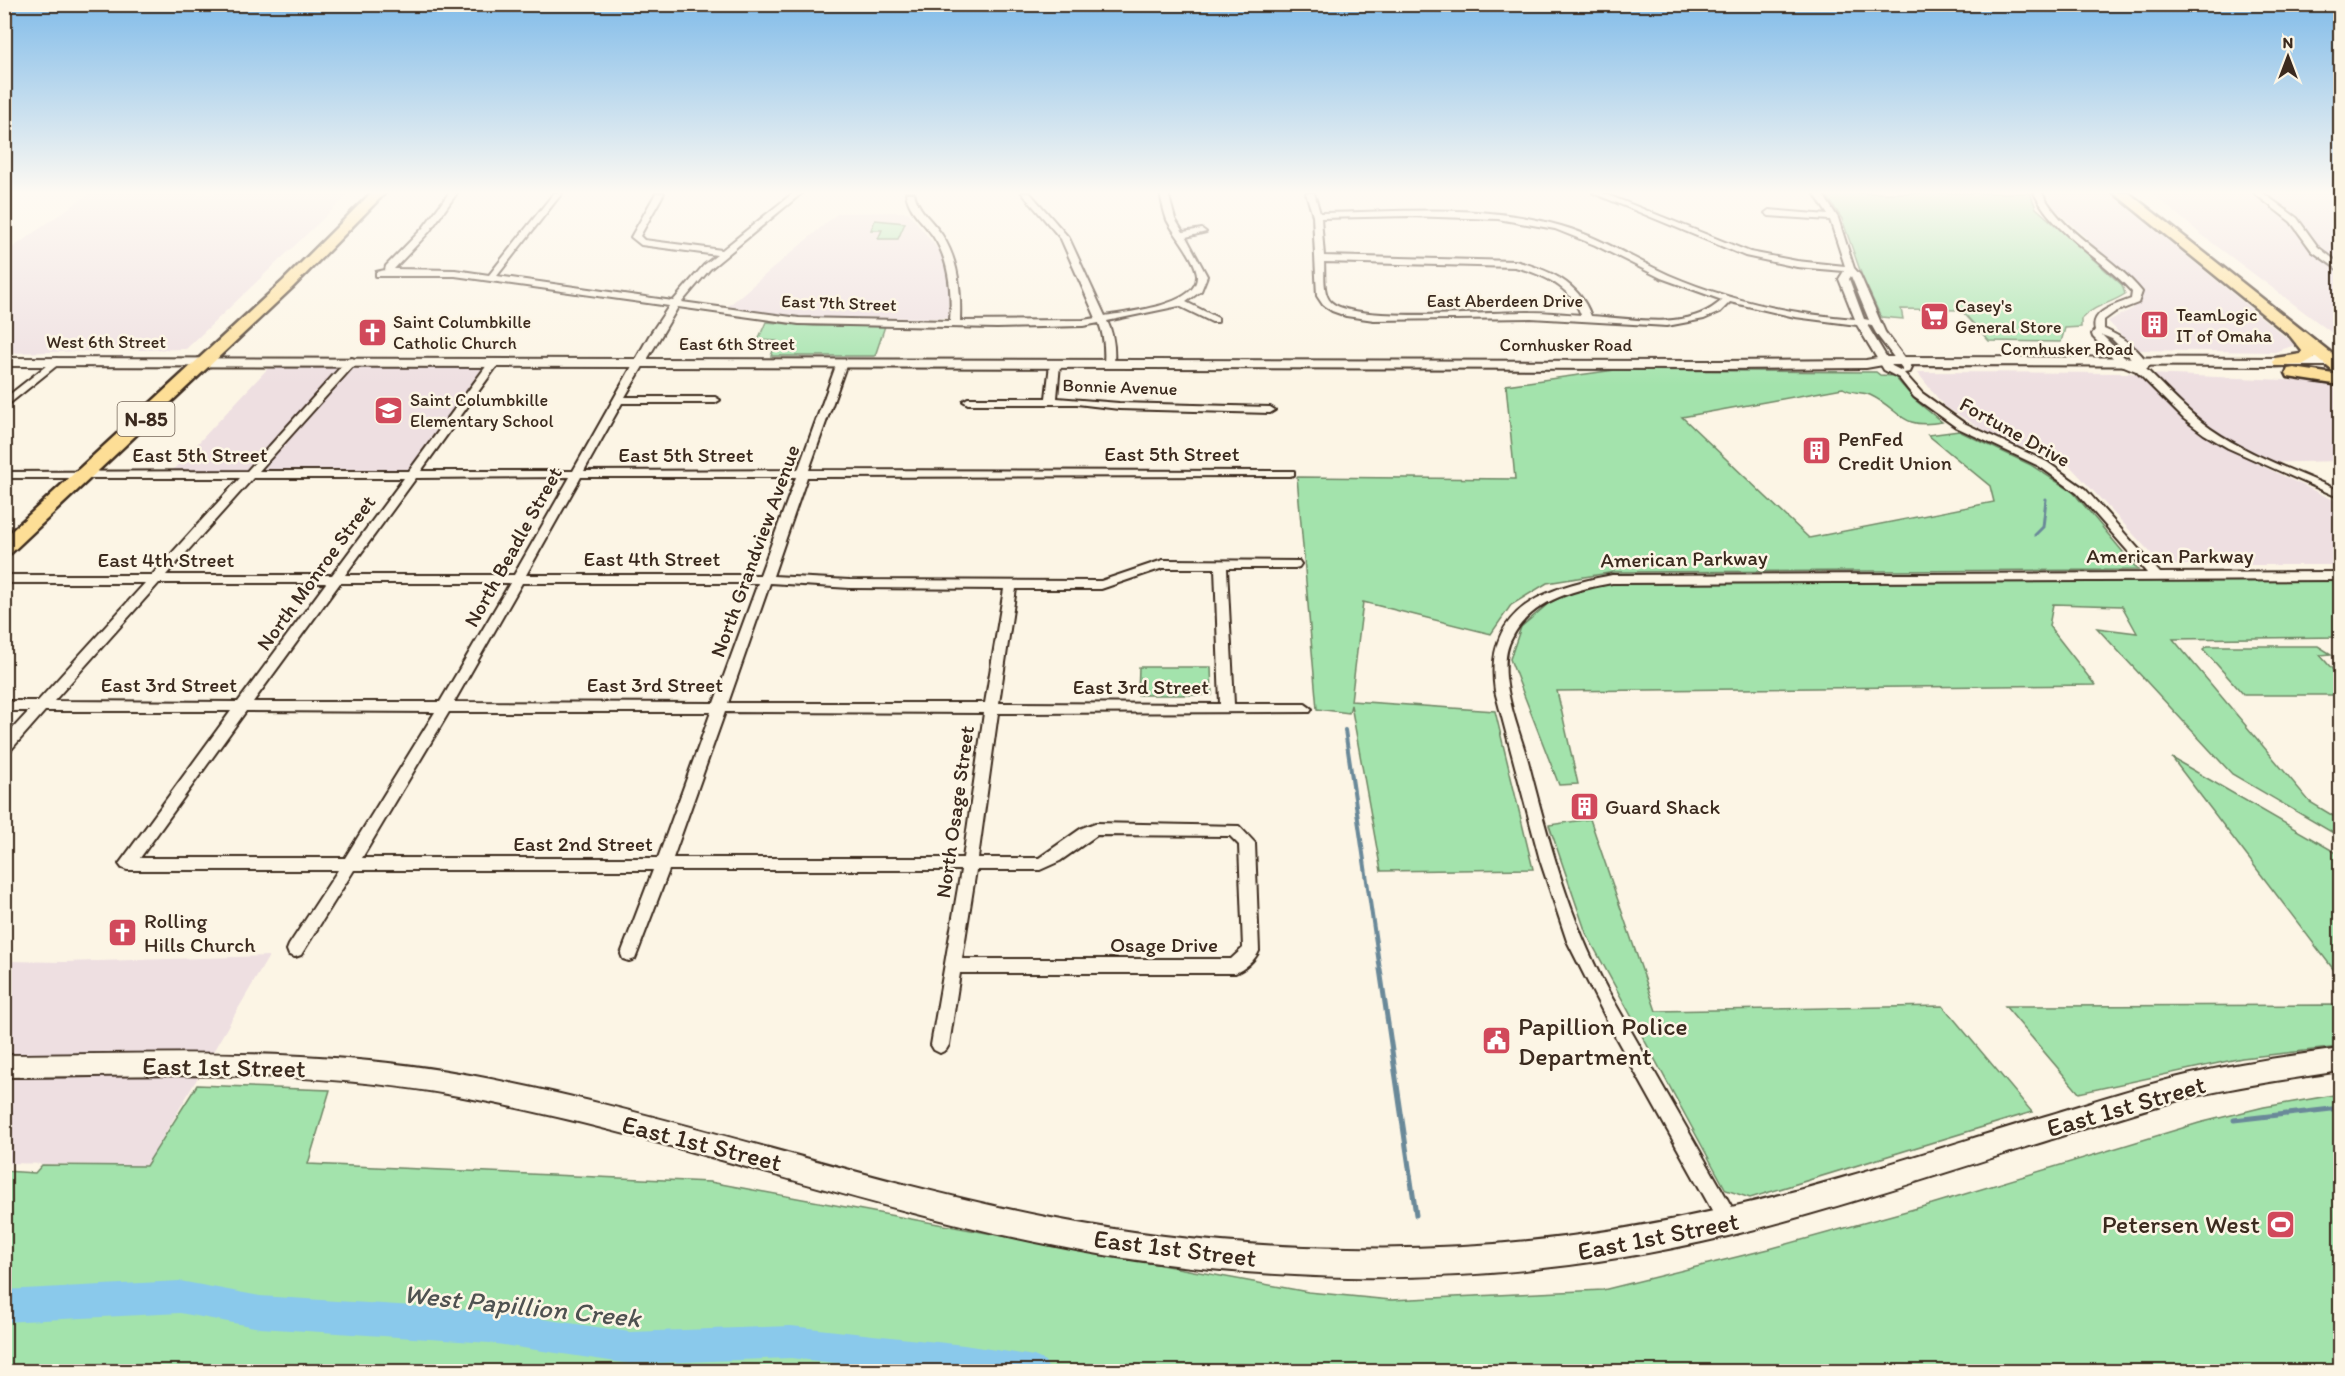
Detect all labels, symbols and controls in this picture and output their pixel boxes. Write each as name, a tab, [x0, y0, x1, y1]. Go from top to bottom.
north arrow	[2258, 27, 2318, 87]
text: N	[2283, 33, 2293, 52]
street label: East 7th Street	[781, 290, 897, 316]
street label: East Aberdeen Drive	[1427, 290, 1583, 312]
place label: Casey's General Store	[1955, 295, 2061, 338]
supermarket icon: Casey's General Store	[1918, 300, 1950, 332]
place label: TeamLogic IT of Omaha	[2176, 304, 2273, 347]
building icon: TeamLogic IT of Omaha	[2139, 309, 2171, 341]
place label: Saint Columbkille Catholic Church	[393, 311, 531, 354]
church icon: Saint Columbkille Catholic Church	[356, 316, 388, 348]
street label: West 6th Street	[46, 331, 166, 353]
street label: East 6th Street	[679, 333, 795, 355]
street label: Cornhusker Road	[1500, 334, 1632, 356]
street label: Cornhusker Road	[2001, 338, 2133, 360]
street label: Bonnie Avenue	[1062, 374, 1178, 400]
place label: Saint Columbkille Elementary School	[410, 389, 554, 432]
street label: Fortune Drive	[1956, 391, 2075, 472]
school or university icon: Saint Columbkille Elementary School	[373, 394, 405, 426]
road number: N-85	[118, 402, 174, 436]
place label: PenFed Credit Union	[1838, 426, 1952, 475]
building icon: PenFed Credit Union	[1801, 435, 1833, 467]
street label: North Grandview Avenue	[704, 441, 805, 660]
street label: East 5th Street	[1104, 441, 1240, 466]
street label: East 5th Street	[132, 442, 268, 467]
street label: East 5th Street	[618, 442, 754, 467]
street label: North Beadle Street	[458, 462, 567, 631]
street label: North Monroe Street	[251, 490, 380, 655]
street label: American Parkway	[2086, 543, 2254, 568]
street label: American Parkway	[1600, 545, 1768, 572]
street label: East 4th Street	[584, 546, 721, 571]
street label: East 4th Street	[98, 547, 235, 572]
street label: East 3rd Street	[101, 672, 237, 697]
street label: East 3rd Street	[587, 672, 723, 697]
street label: East 3rd Street	[1073, 674, 1209, 699]
street label: North Osage Street	[930, 724, 979, 900]
building icon: Guard Shack	[1568, 791, 1600, 823]
place label: Guard Shack	[1605, 794, 1720, 819]
street label: East 2nd Street	[513, 831, 653, 856]
place label: Rolling Hills Church	[144, 908, 256, 957]
church icon: Rolling Hills Church	[107, 917, 139, 949]
street label: Osage Drive	[1110, 932, 1218, 957]
place label: Papillion Police Department	[1518, 1010, 1688, 1072]
public building icon: Papillion Police Department	[1481, 1025, 1513, 1057]
street label: East 1st Street	[142, 1050, 306, 1084]
street label: East 1st Street	[2043, 1068, 2209, 1144]
street label: East 1st Street	[619, 1108, 785, 1178]
street label: East 1st Street	[1575, 1205, 1742, 1267]
place label: Petersen West	[2102, 1208, 2260, 1240]
sports icon: Petersen West	[2265, 1208, 2297, 1240]
street label: East 1st Street	[1092, 1222, 1258, 1274]
water label: West Papillion Creek	[402, 1277, 644, 1335]

